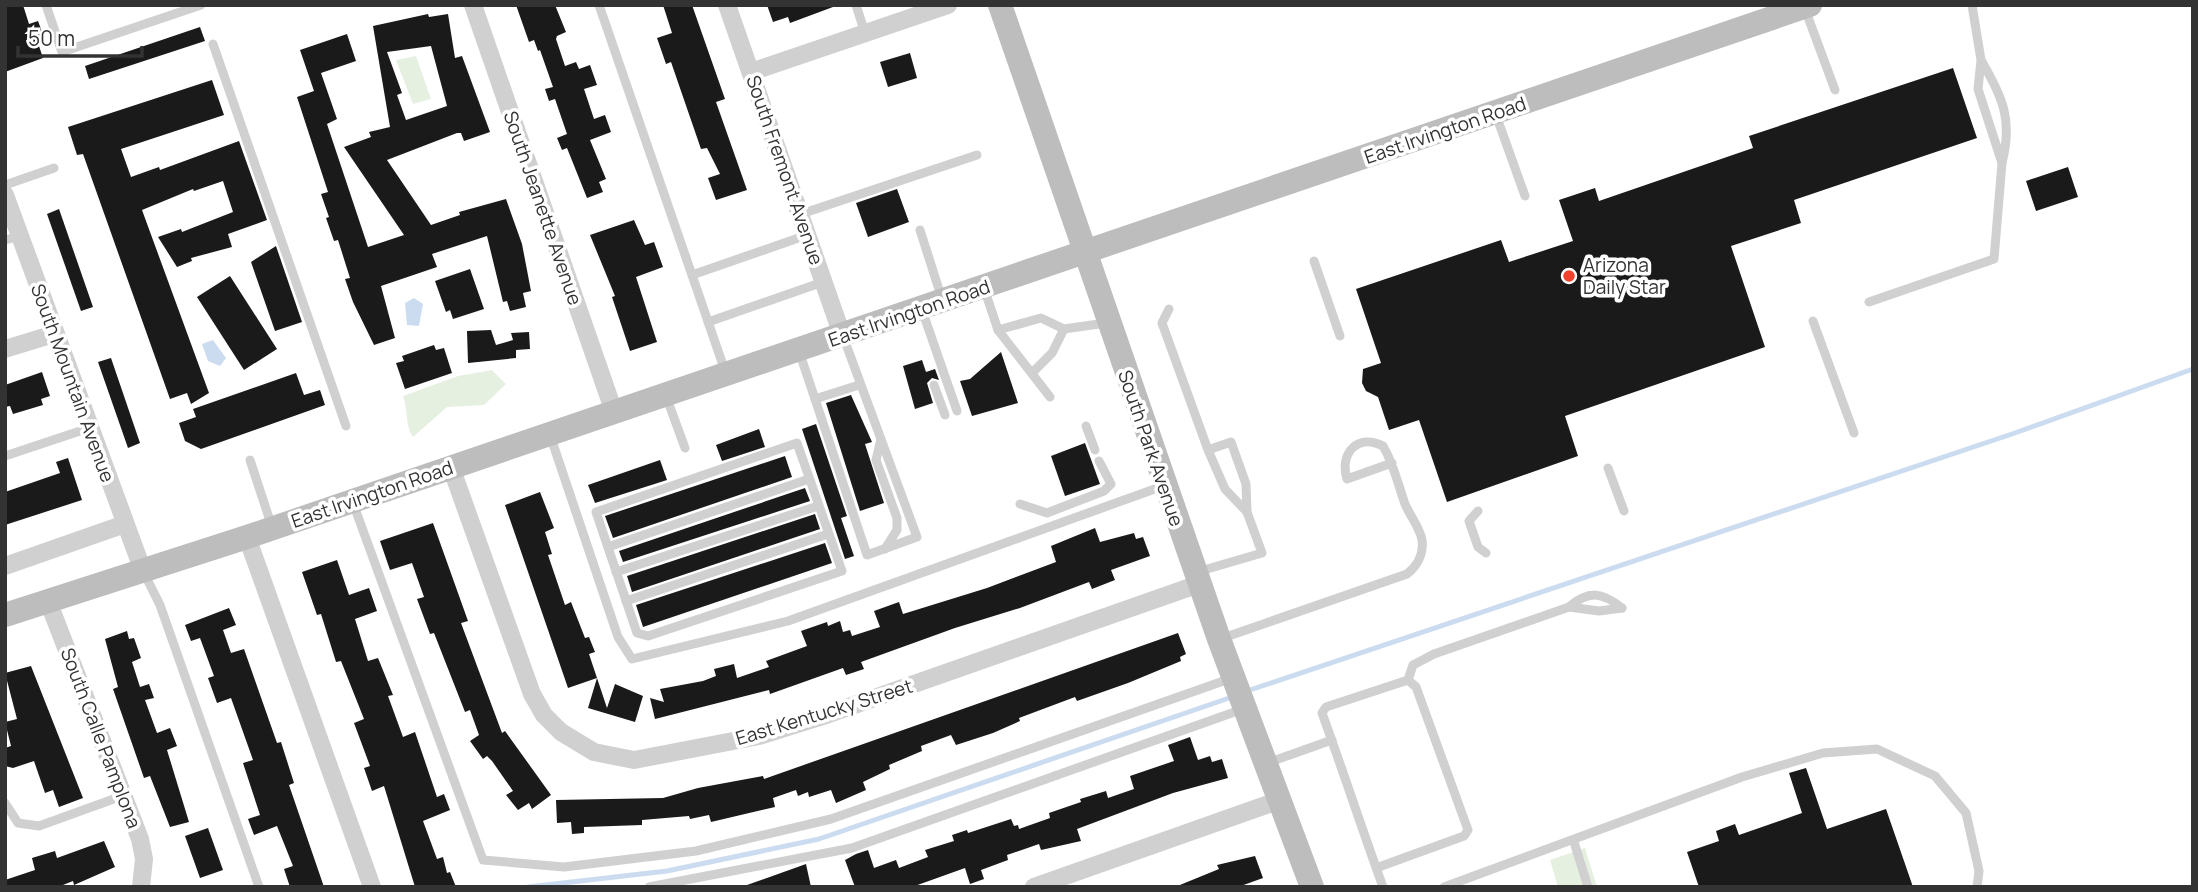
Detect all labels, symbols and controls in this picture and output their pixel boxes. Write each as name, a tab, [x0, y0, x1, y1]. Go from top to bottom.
scale bar	[18, 14, 142, 58]
text: 50 m	[28, 24, 75, 52]
street label: South Fremont Avenue	[740, 72, 830, 268]
street label: East Irvington Road	[1361, 90, 1529, 170]
street label: South Jeanette Avenue	[498, 108, 588, 308]
place label: Arizona Daily Star	[1583, 252, 1666, 300]
marker: Arizona Daily Star	[1561, 268, 1577, 284]
street label: East Irvington Road	[825, 273, 993, 353]
street label: South Mountain Avenue	[25, 280, 121, 486]
street label: South Park Avenue	[1112, 366, 1190, 530]
street label: East Irvington Road	[288, 454, 456, 534]
street label: South Calle Pamplona	[55, 644, 147, 832]
street label: East Kentucky Street	[732, 673, 916, 751]

